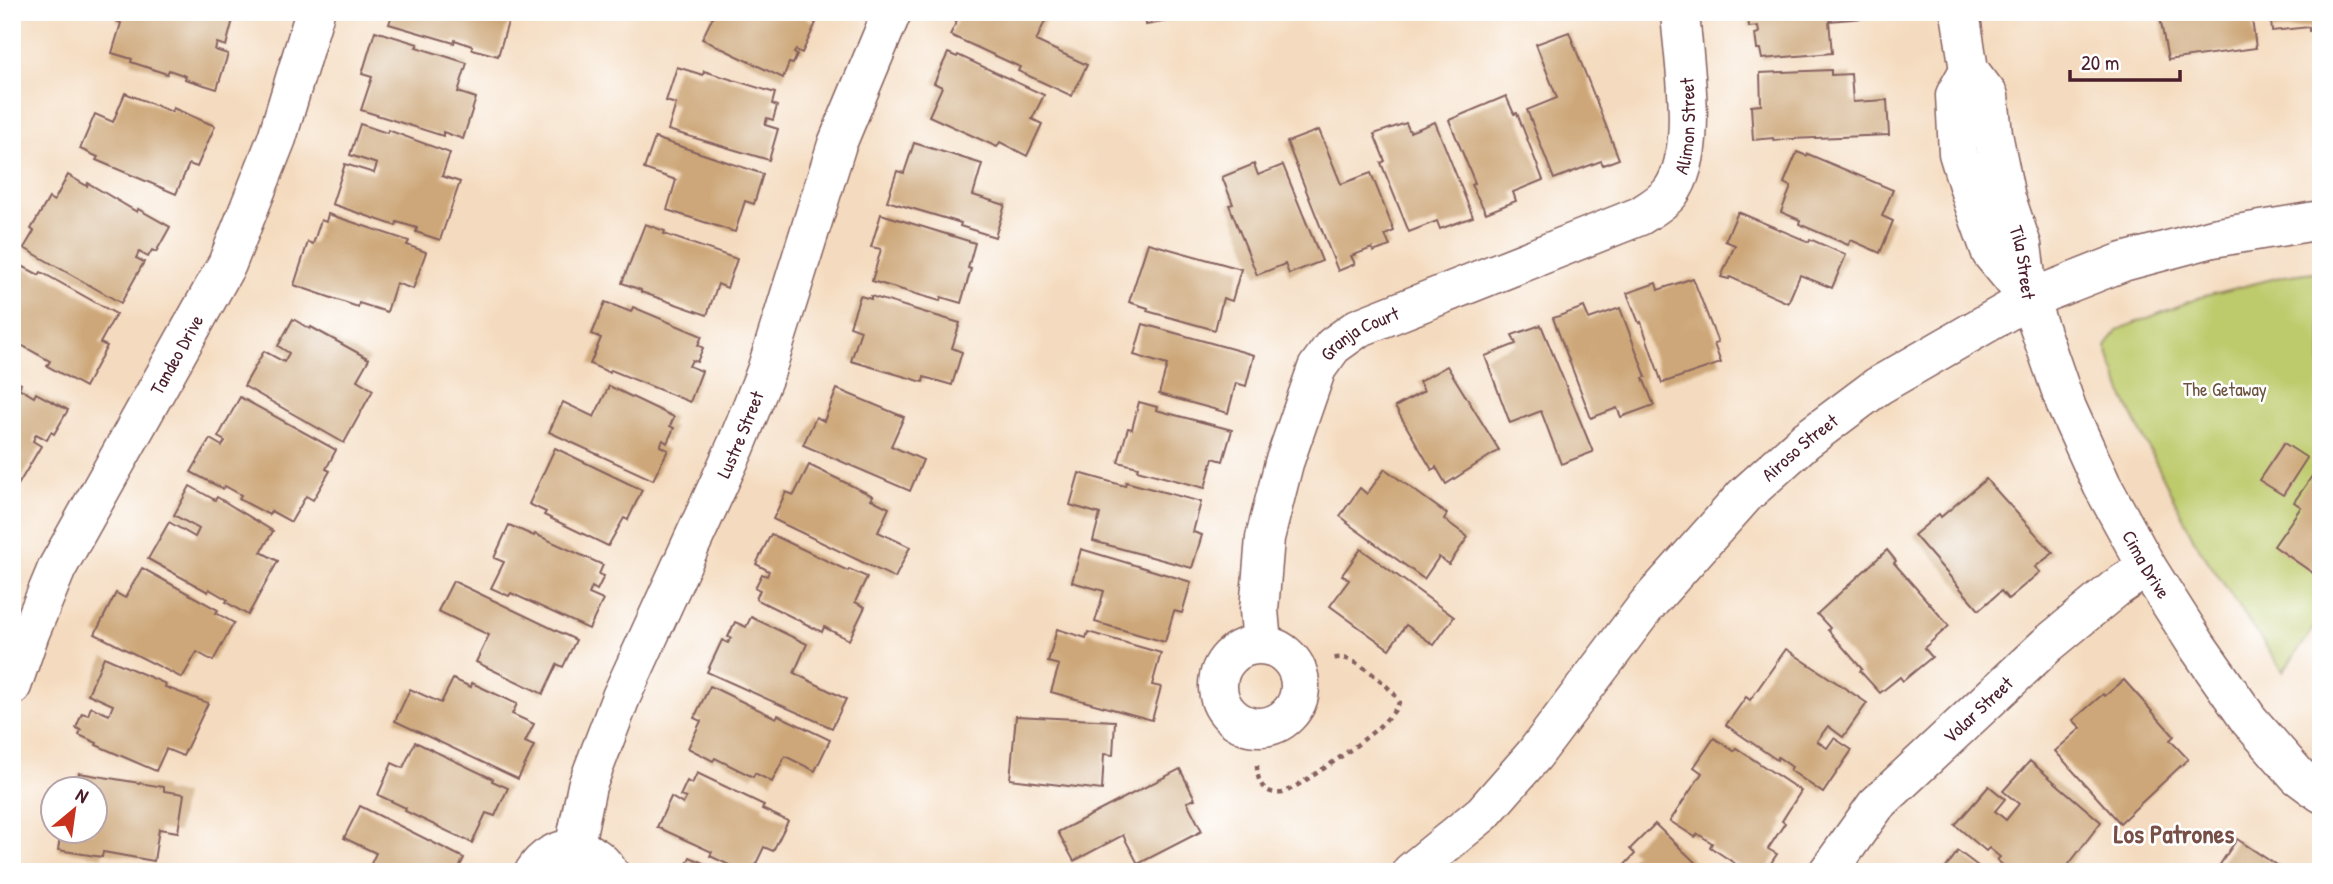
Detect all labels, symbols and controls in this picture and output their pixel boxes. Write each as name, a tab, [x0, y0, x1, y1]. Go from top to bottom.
scale bar	[2070, 38, 2181, 82]
text: 20 m	[2081, 48, 2119, 77]
street label: Alimon Street	[1668, 76, 1701, 177]
street label: Tila Street	[2003, 222, 2042, 301]
street label: Granja Court	[1314, 300, 1403, 366]
street label: Tandeo Drive	[144, 309, 209, 399]
park label: The Getaway	[2183, 376, 2267, 402]
street label: Lustre Street	[710, 387, 770, 482]
street label: Airoso Street	[1756, 407, 1843, 487]
street label: Cima Drive	[2116, 525, 2177, 604]
street label: Volar Street	[1937, 670, 2019, 749]
north arrow	[38, 776, 108, 846]
text: N	[72, 781, 93, 809]
district label: Los Patrones	[2114, 816, 2234, 851]

